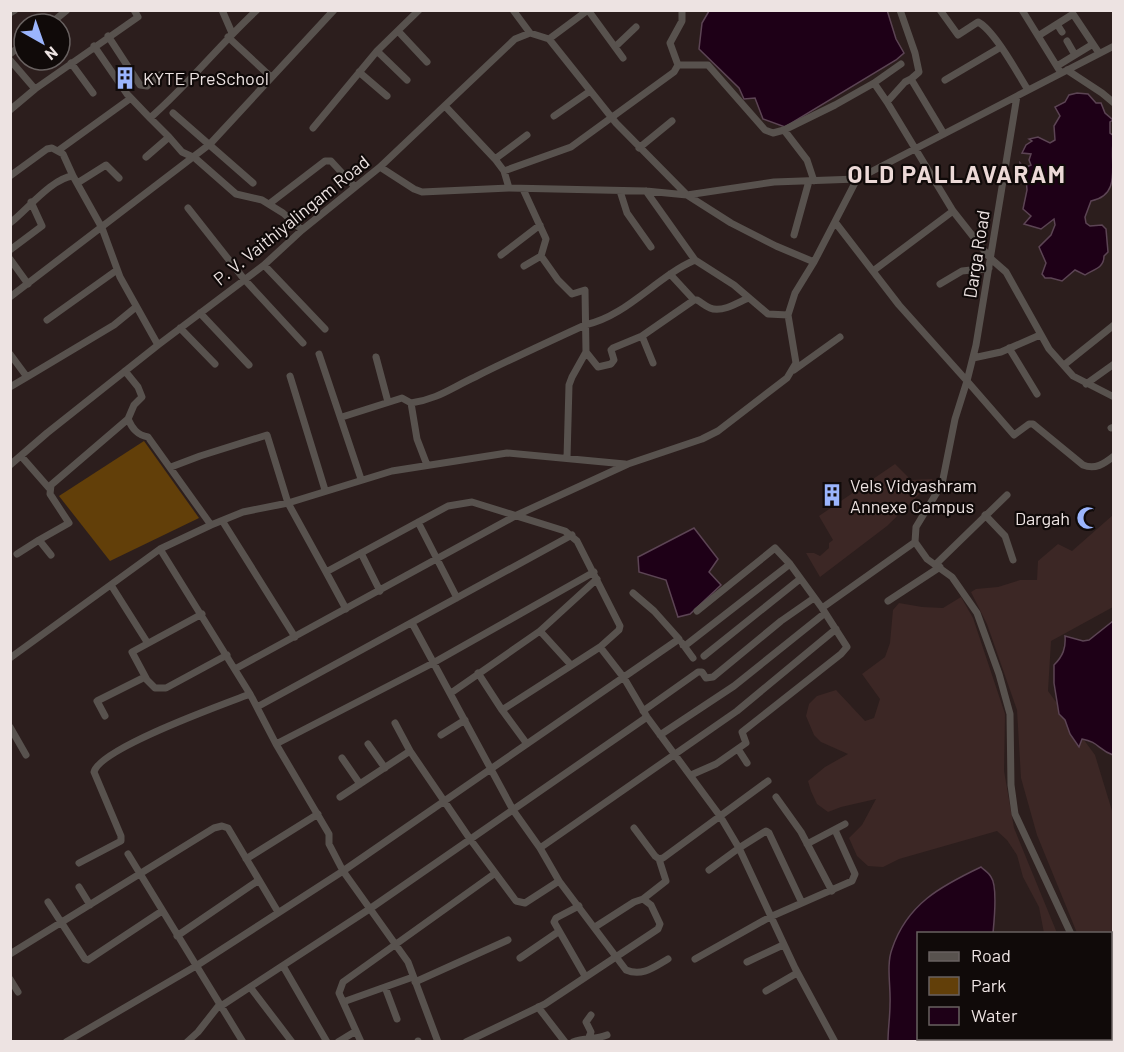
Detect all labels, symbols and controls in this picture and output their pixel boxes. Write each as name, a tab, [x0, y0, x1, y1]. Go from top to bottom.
north arrow	[12, 12, 72, 72]
text: N	[42, 43, 62, 65]
building icon: KYTE PreSchool	[112, 65, 138, 91]
place label: KYTE PreSchool	[143, 67, 269, 89]
street label: P. V. Vaithiyalingam Road	[209, 150, 373, 290]
district label: OLD PALLAVARAM	[848, 159, 1066, 188]
street label: Darga Road	[958, 208, 994, 300]
place label: Vels Vidyashram Annexe Campus	[850, 474, 977, 517]
building icon: Vels Vidyashram Annexe Campus	[819, 482, 845, 508]
mosque icon: Dargah	[1075, 505, 1101, 531]
place label: Dargah	[1015, 507, 1070, 529]
legend	[917, 932, 1112, 1040]
text: Road	[971, 944, 1011, 966]
text: Park	[971, 974, 1006, 996]
text: Water	[971, 1004, 1018, 1026]

